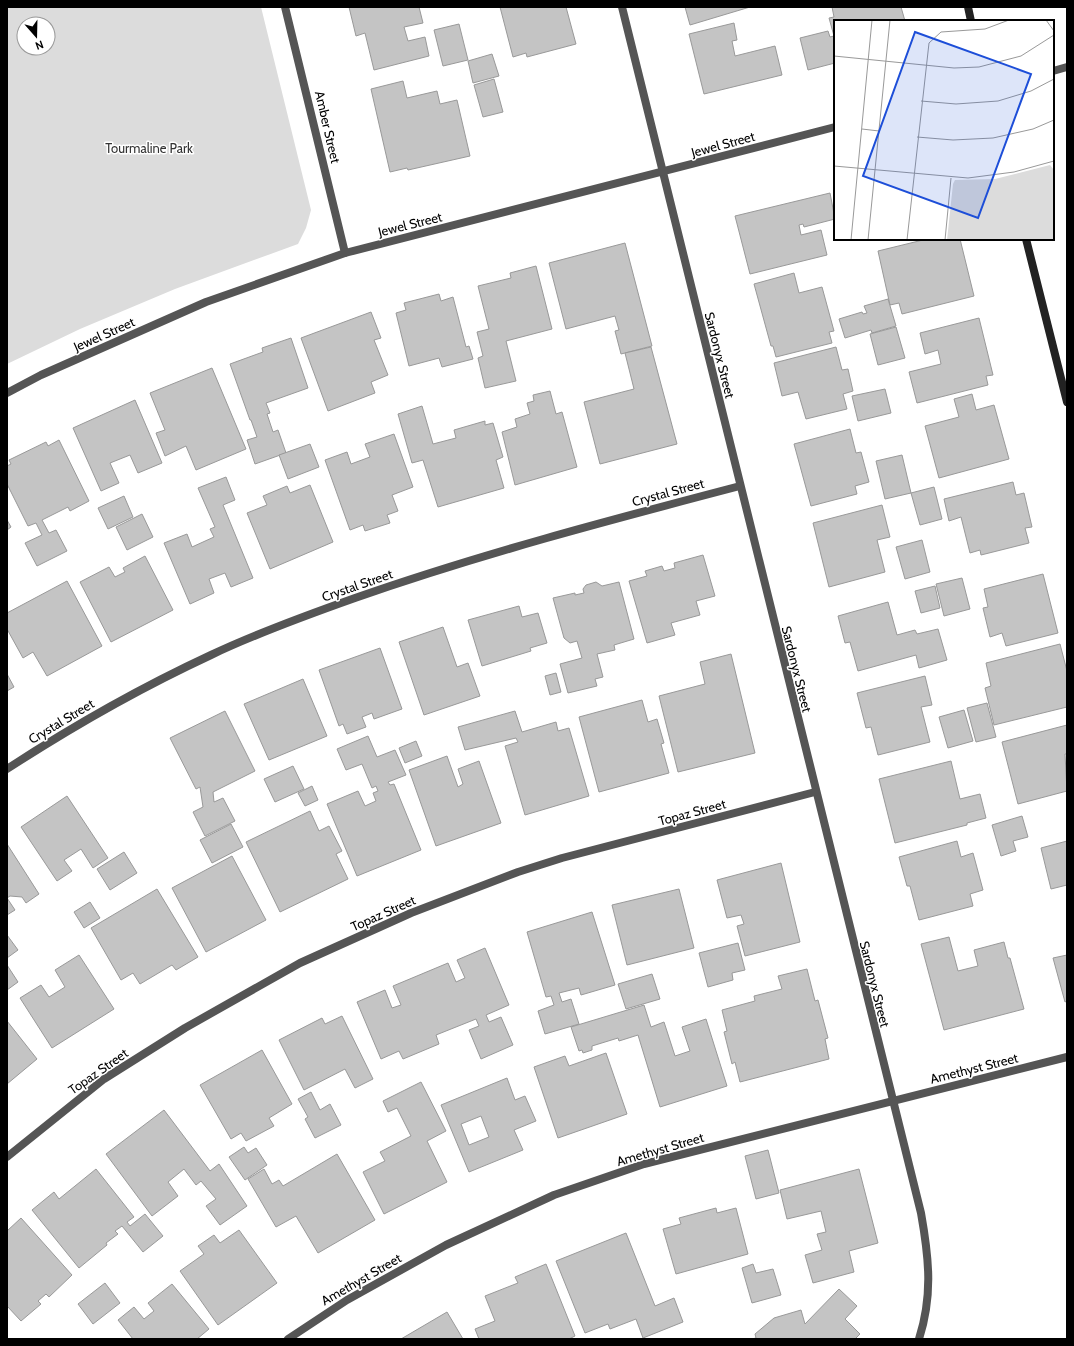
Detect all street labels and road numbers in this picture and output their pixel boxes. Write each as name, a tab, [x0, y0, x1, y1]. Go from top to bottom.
street label: Amber Street	[312, 89, 344, 165]
street label: Jewel Street	[688, 128, 757, 160]
street label: Jewel Street	[375, 208, 444, 240]
street label: Sardonyx Street	[702, 310, 739, 400]
street label: Jewel Street	[70, 313, 138, 355]
street label: Crystal Street	[630, 475, 706, 509]
street label: Crystal Street	[319, 565, 395, 605]
street label: Sardonyx Street	[779, 624, 816, 714]
street label: Crystal Street	[25, 695, 97, 747]
street label: Topaz Street	[657, 795, 728, 829]
street label: Topaz Street	[348, 891, 418, 934]
street label: Sardonyx Street	[857, 939, 894, 1029]
street label: Topaz Street	[65, 1044, 131, 1097]
street label: Amethyst Street	[928, 1049, 1020, 1087]
street label: Amethyst Street	[615, 1129, 706, 1169]
street label: Amethyst Street	[318, 1249, 404, 1308]

